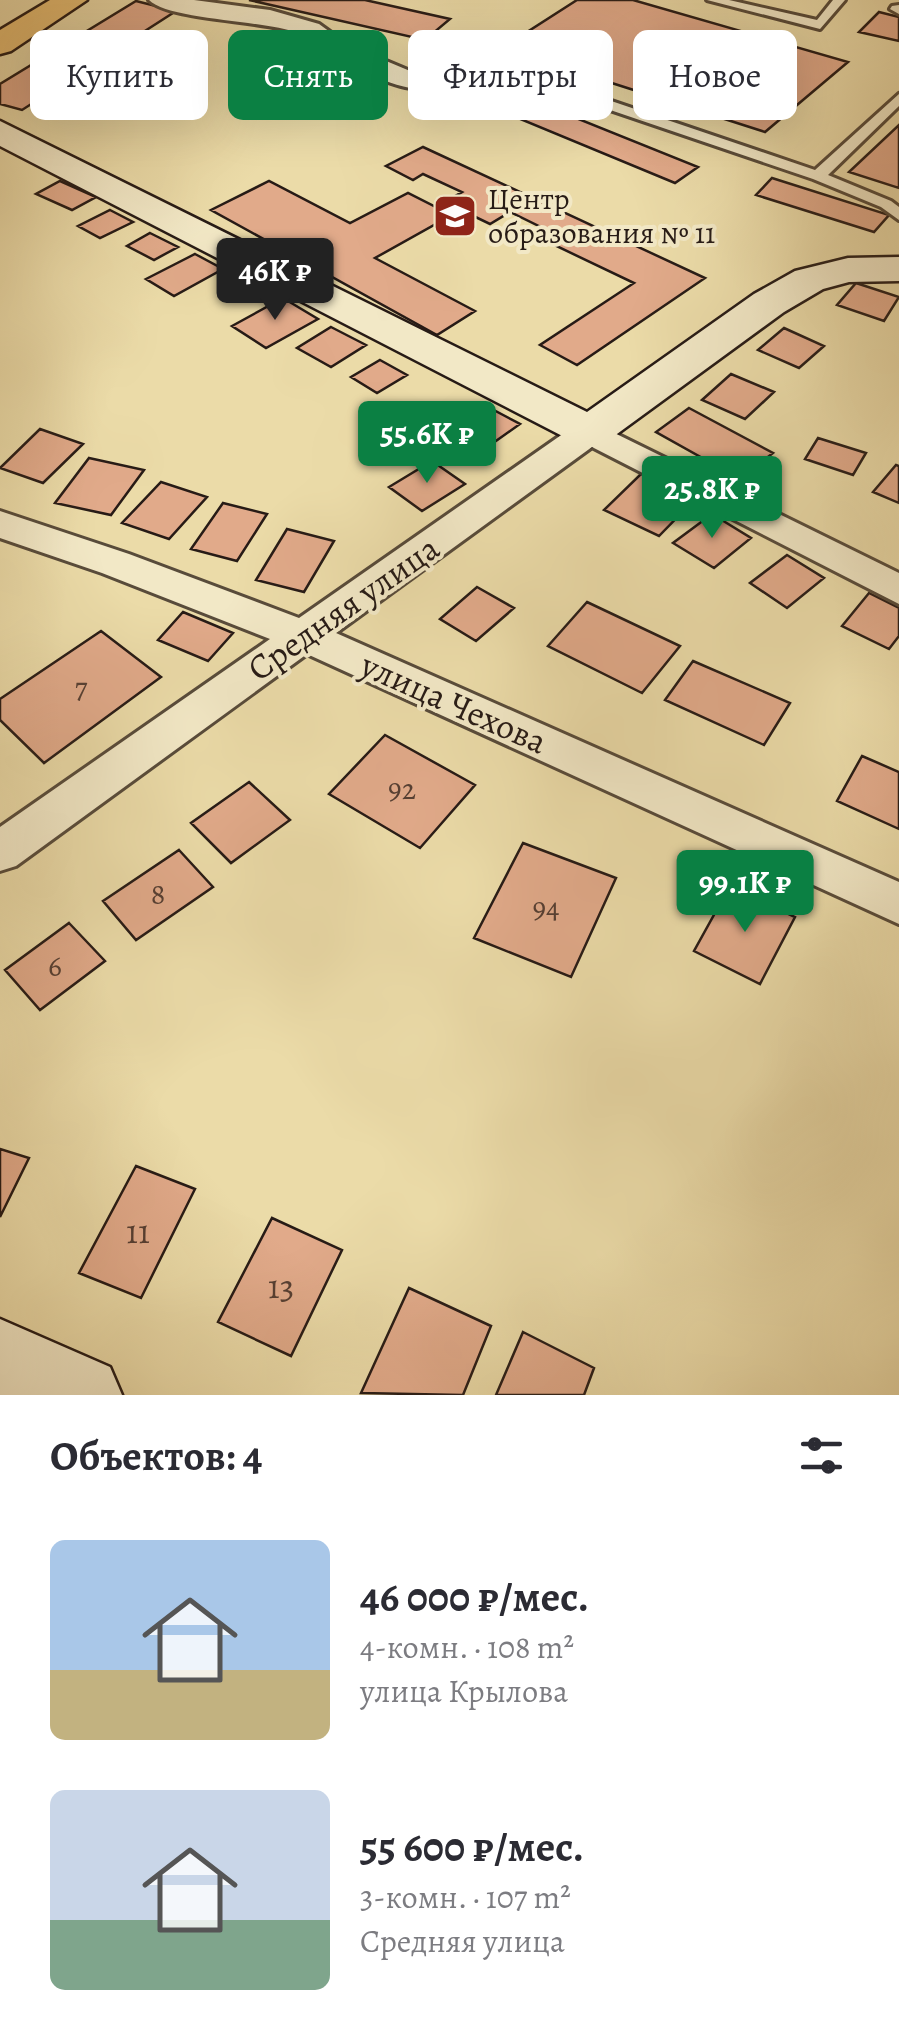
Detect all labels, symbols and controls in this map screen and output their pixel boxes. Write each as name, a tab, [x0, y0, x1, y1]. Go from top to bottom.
chip: Купить	[30, 30, 208, 120]
chip: Снять	[228, 30, 388, 120]
chip: Фильтры	[408, 30, 613, 120]
chip: Новое	[633, 30, 797, 120]
place label: Центр образования № 11	[488, 179, 715, 253]
school or university icon: Центр образования № 11	[432, 193, 478, 239]
pin: 46K ₽	[205, 238, 345, 323]
text: 46K ₽	[239, 248, 311, 292]
pin: 55.6K ₽	[335, 401, 519, 486]
text: 55.6K ₽	[380, 411, 474, 455]
pin: 25.8K ₽	[620, 456, 804, 541]
text: 25.8K ₽	[664, 466, 760, 510]
street label: Средняя улица	[238, 524, 448, 692]
street label: улица Чехова	[353, 640, 555, 765]
house number: 7	[75, 668, 88, 708]
house number: 92	[388, 769, 416, 809]
pin: 99.1K ₽	[653, 850, 837, 935]
text: 99.1K ₽	[699, 860, 791, 904]
house number: 8	[151, 874, 165, 914]
house number: 94	[532, 888, 560, 928]
house number: 6	[48, 946, 62, 986]
house number: 11	[126, 1207, 150, 1255]
house number: 13	[268, 1262, 294, 1310]
text: Объектов: 4	[50, 1427, 262, 1484]
icon: filters	[794, 1428, 849, 1483]
text: 46 000 ₽/мес.	[360, 1568, 589, 1625]
icon: home	[130, 1580, 250, 1700]
text: 4-комн. · 108 m²	[360, 1625, 574, 1669]
text: улица Крылова	[360, 1669, 568, 1713]
text: 55 600 ₽/мес.	[360, 1818, 584, 1875]
icon: home	[130, 1830, 250, 1950]
text: 3-комн. · 107 m²	[360, 1875, 571, 1919]
text: Средняя улица	[360, 1919, 565, 1963]

